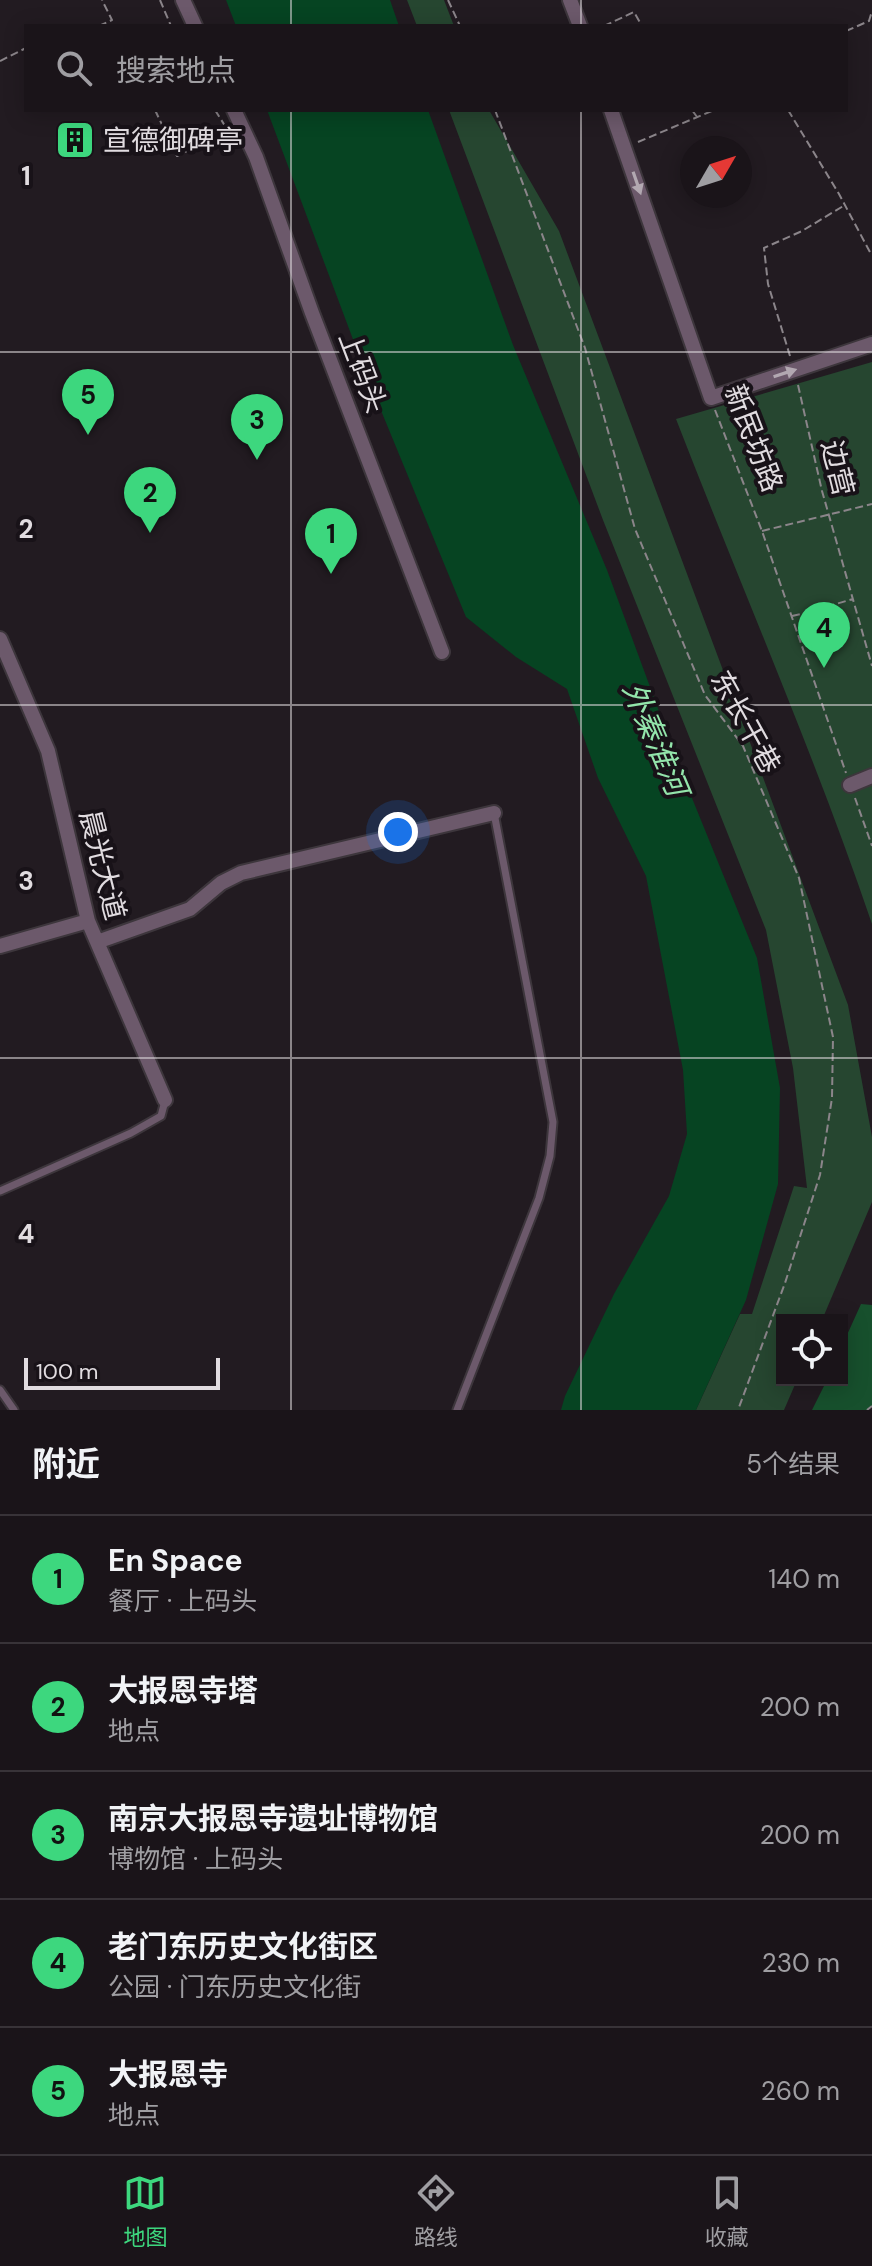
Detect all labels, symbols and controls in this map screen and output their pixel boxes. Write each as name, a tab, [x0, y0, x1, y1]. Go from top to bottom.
search box	[24, 24, 848, 112]
icon: search	[52, 46, 96, 90]
text: 搜索地点	[116, 51, 236, 90]
building icon: 宣德御碑亭	[54, 119, 96, 161]
place label: 宣德御碑亭	[103, 122, 243, 159]
north arrow	[680, 136, 752, 208]
text: 1	[21, 159, 31, 193]
one-way arrow	[632, 172, 644, 196]
street label: 上码头	[330, 326, 395, 418]
one-way arrow	[773, 367, 797, 379]
pin: 5	[62, 369, 114, 435]
street label: 新民坊路	[716, 379, 791, 497]
pin: 3	[231, 394, 283, 460]
street label: 边营	[813, 436, 862, 500]
pin: 2	[124, 467, 176, 533]
pin: 1	[305, 508, 357, 574]
text: 2	[18, 512, 34, 546]
pin: 4	[798, 602, 850, 668]
street label: 东长干巷	[702, 664, 789, 780]
water label: 外秦淮河	[614, 676, 699, 806]
street label: 晨光大道	[71, 806, 134, 924]
your location	[378, 812, 418, 852]
text: 3	[18, 864, 34, 898]
text: 4	[18, 1217, 34, 1251]
map controls	[776, 1314, 848, 1386]
button: locate	[776, 1314, 848, 1386]
scale bar	[24, 1354, 220, 1390]
text: 100 m	[36, 1357, 98, 1386]
text: 附近	[32, 1442, 100, 1487]
text: 5个结果	[746, 1447, 840, 1481]
text: En Space	[108, 1541, 243, 1580]
text: 1	[53, 1562, 63, 1596]
text: 140 m	[768, 1562, 840, 1596]
text: 餐厅 · 上码头	[108, 1584, 257, 1618]
text: 大报恩寺塔	[108, 1671, 258, 1710]
text: 2	[50, 1690, 66, 1724]
text: 200 m	[760, 1690, 840, 1724]
text: 地点	[108, 1714, 160, 1748]
text: 南京大报恩寺遗址博物馆	[108, 1799, 438, 1838]
text: 3	[50, 1818, 66, 1852]
text: 200 m	[760, 1818, 840, 1852]
text: 博物馆 · 上码头	[108, 1842, 283, 1876]
text: 老门东历史文化街区	[108, 1927, 378, 1966]
text: 4	[50, 1946, 66, 1980]
text: 230 m	[762, 1946, 840, 1980]
text: 公园 · 门东历史文化街	[108, 1970, 361, 2004]
text: 大报恩寺	[108, 2055, 228, 2094]
text: 5	[50, 2074, 66, 2108]
text: 260 m	[761, 2074, 840, 2108]
text: 地点	[108, 2098, 160, 2132]
tab: 地图	[123, 2171, 167, 2252]
tab: 路线	[414, 2171, 458, 2252]
tab: 收藏	[705, 2171, 749, 2252]

